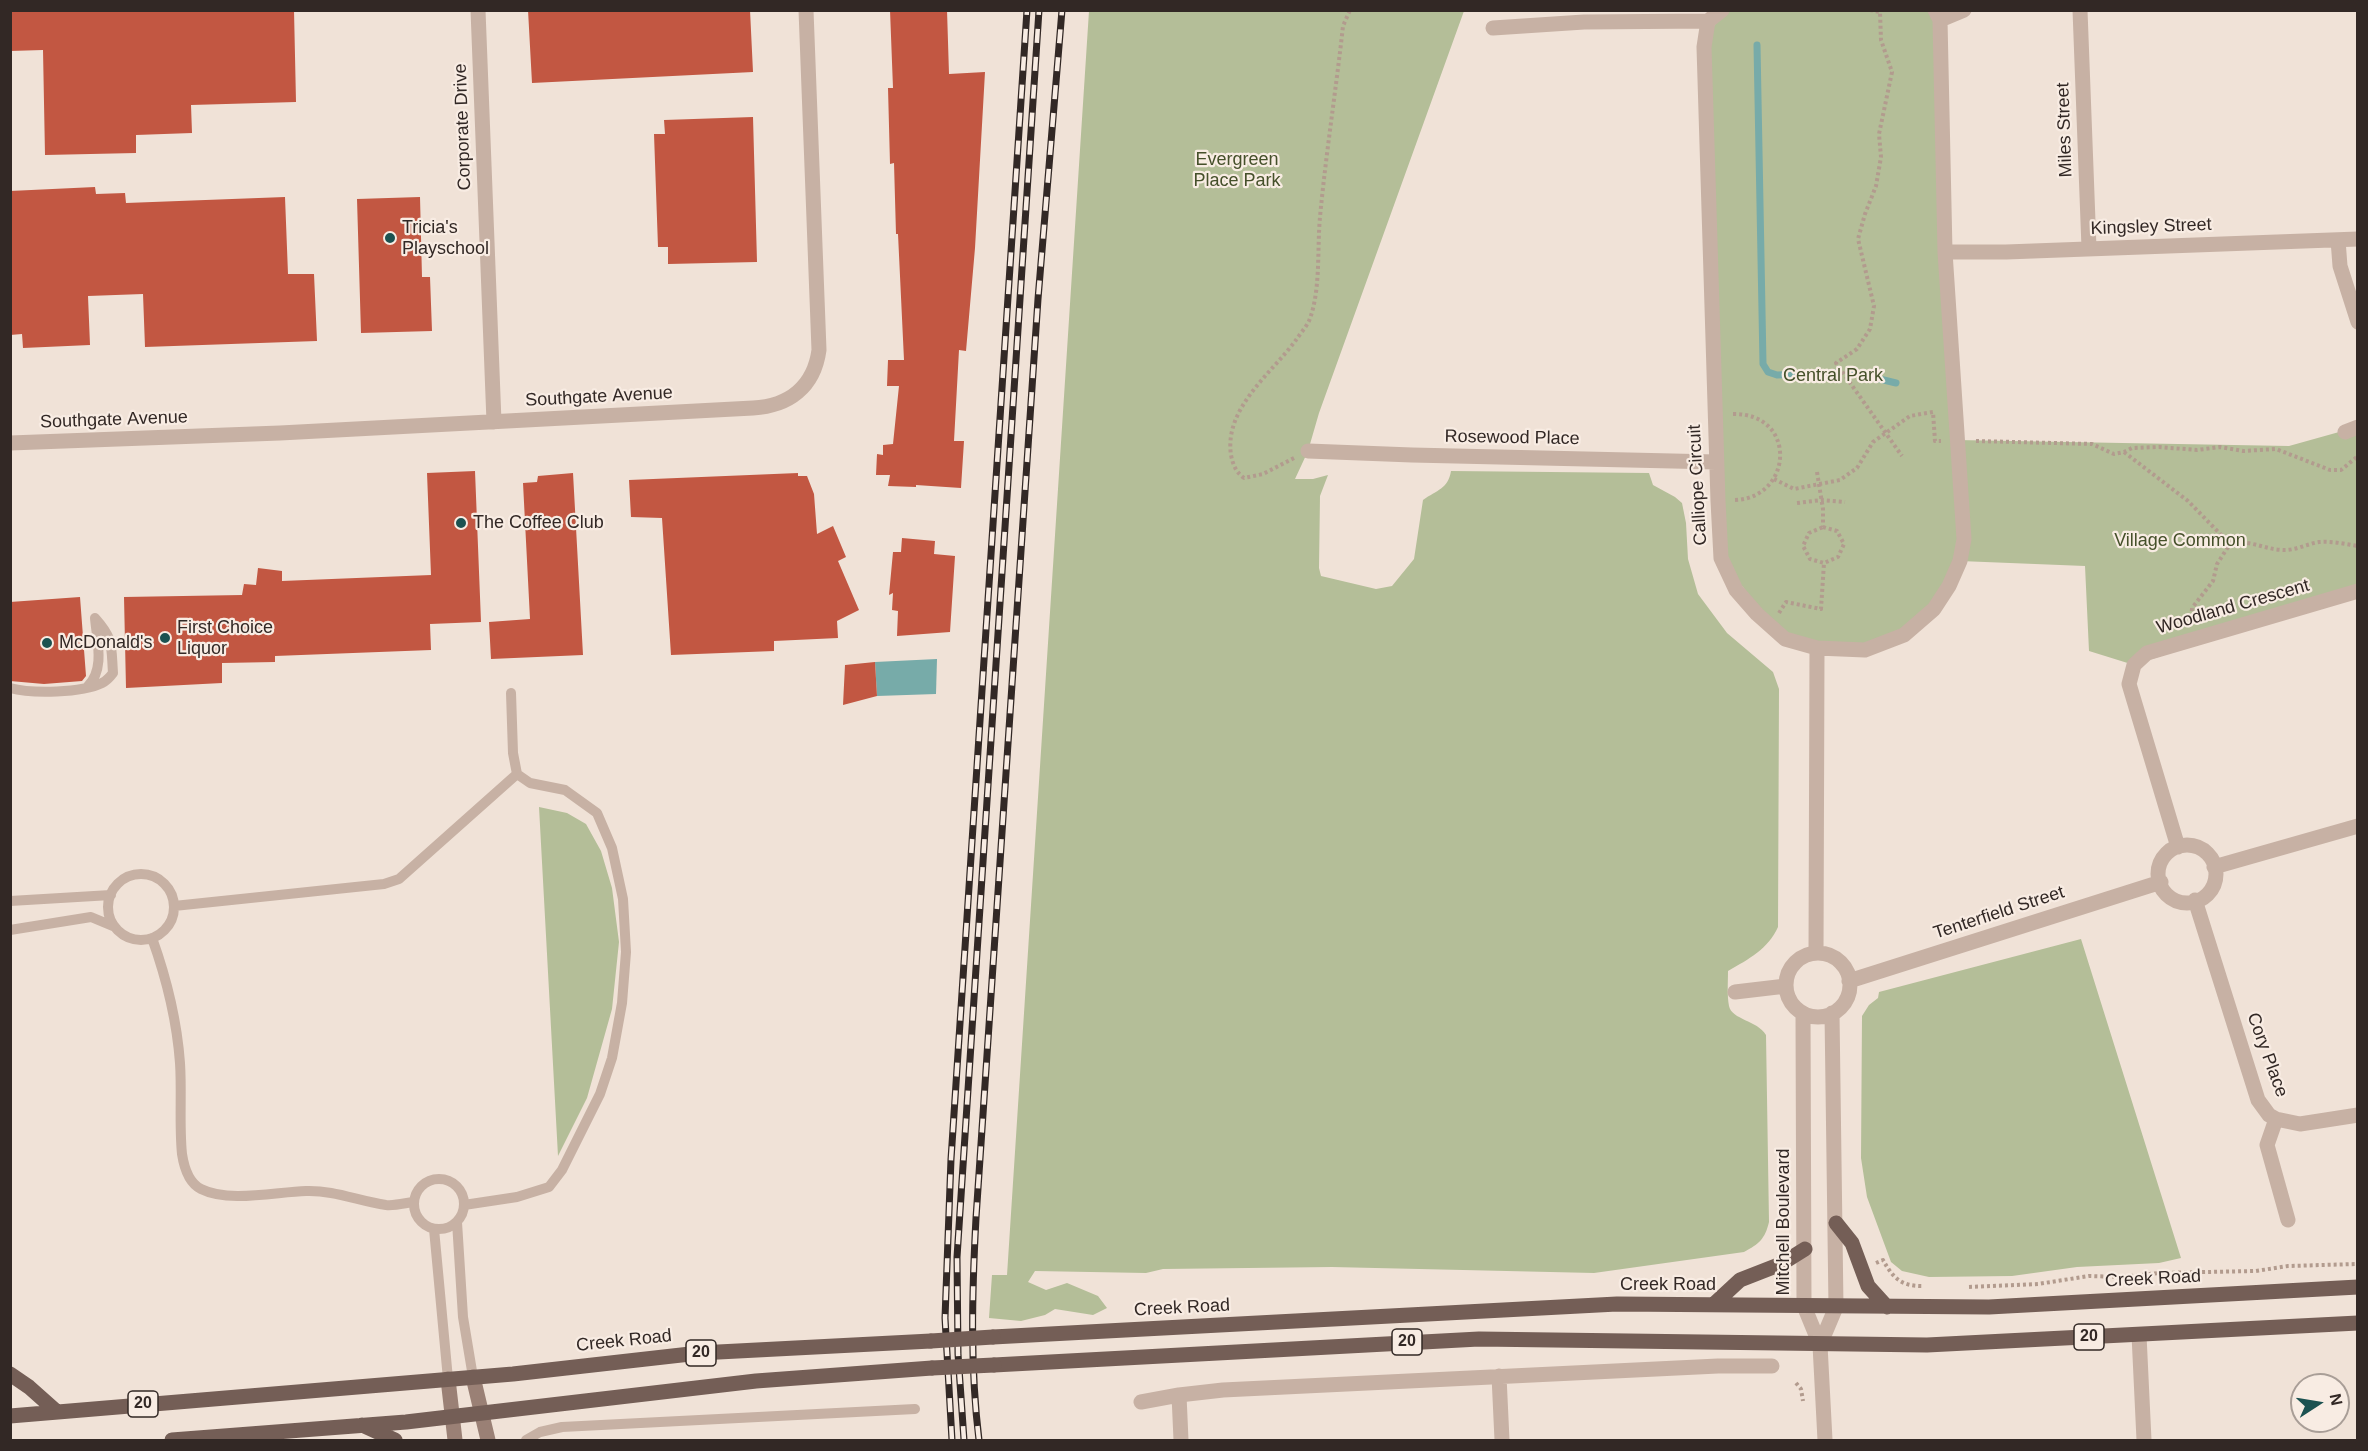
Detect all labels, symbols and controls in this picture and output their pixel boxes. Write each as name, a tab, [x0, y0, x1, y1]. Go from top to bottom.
street label: Corporate Drive	[450, 63, 476, 191]
street label: Miles Street	[2053, 82, 2077, 178]
park label: Evergreen Place Park	[1193, 149, 1281, 192]
street label: Kingsley Street	[2090, 214, 2212, 240]
place label: Tricia's Playschool	[402, 217, 489, 260]
marker: Tricia's Playschool	[383, 231, 397, 245]
park label: Central Park	[1783, 365, 1883, 387]
street label: Southgate Avenue	[525, 382, 673, 412]
street label: Southgate Avenue	[40, 407, 188, 433]
street label: Calliope Circuit	[1684, 424, 1712, 546]
street label: Rosewood Place	[1444, 426, 1580, 450]
place label: The Coffee Club	[473, 512, 604, 534]
marker: The Coffee Club	[454, 516, 468, 530]
park label: Village Common	[2114, 530, 2246, 552]
street label: Woodland Crescent	[2154, 575, 2312, 639]
place label: First Choice Liquor	[177, 617, 273, 660]
marker: First Choice Liquor	[158, 631, 172, 645]
place label: McDonald's	[59, 632, 152, 654]
marker: McDonald's	[40, 636, 54, 650]
street label: Tenterfield Street	[1931, 882, 2067, 944]
street label: Cory Place	[2242, 1010, 2292, 1100]
street label: Mitchell Boulevard	[1773, 1148, 1795, 1296]
street label: Creek Road	[2104, 1266, 2202, 1292]
street label: Creek Road	[1620, 1274, 1716, 1296]
street label: Creek Road	[1133, 1295, 1231, 1321]
road number: 20	[2074, 1324, 2104, 1350]
street label: Creek Road	[575, 1325, 673, 1357]
road number: 20	[1392, 1329, 1422, 1355]
road number: 20	[686, 1340, 716, 1366]
north arrow	[2290, 1373, 2350, 1433]
road number: 20	[128, 1391, 158, 1417]
text: N	[2327, 1392, 2346, 1407]

